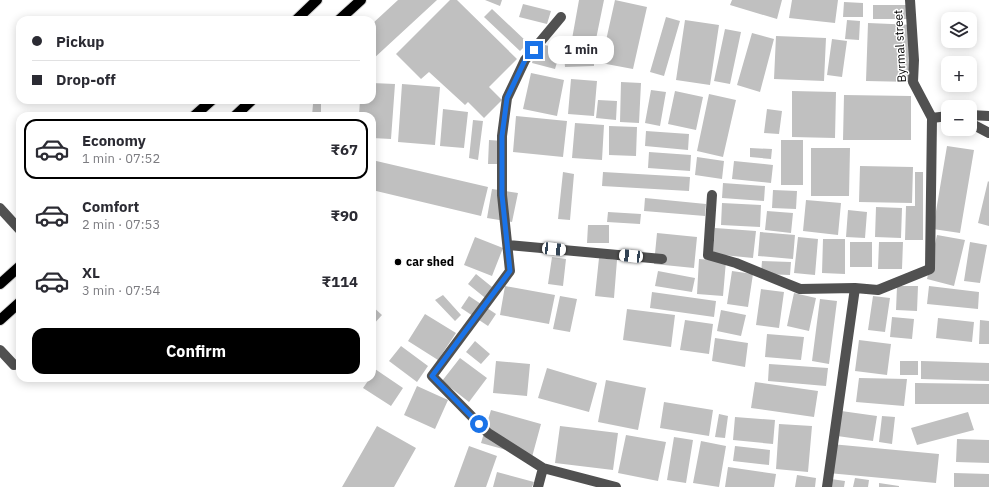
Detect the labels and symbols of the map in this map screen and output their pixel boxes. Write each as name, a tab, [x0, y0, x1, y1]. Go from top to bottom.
street label: Byrmal street	[890, 9, 909, 83]
callout: 1 min	[548, 36, 614, 64]
route end	[525, 41, 543, 59]
car	[541, 242, 567, 256]
car	[618, 249, 644, 263]
place label: car shed	[406, 254, 454, 269]
marker: car shed	[393, 257, 403, 267]
route start	[470, 415, 488, 433]

